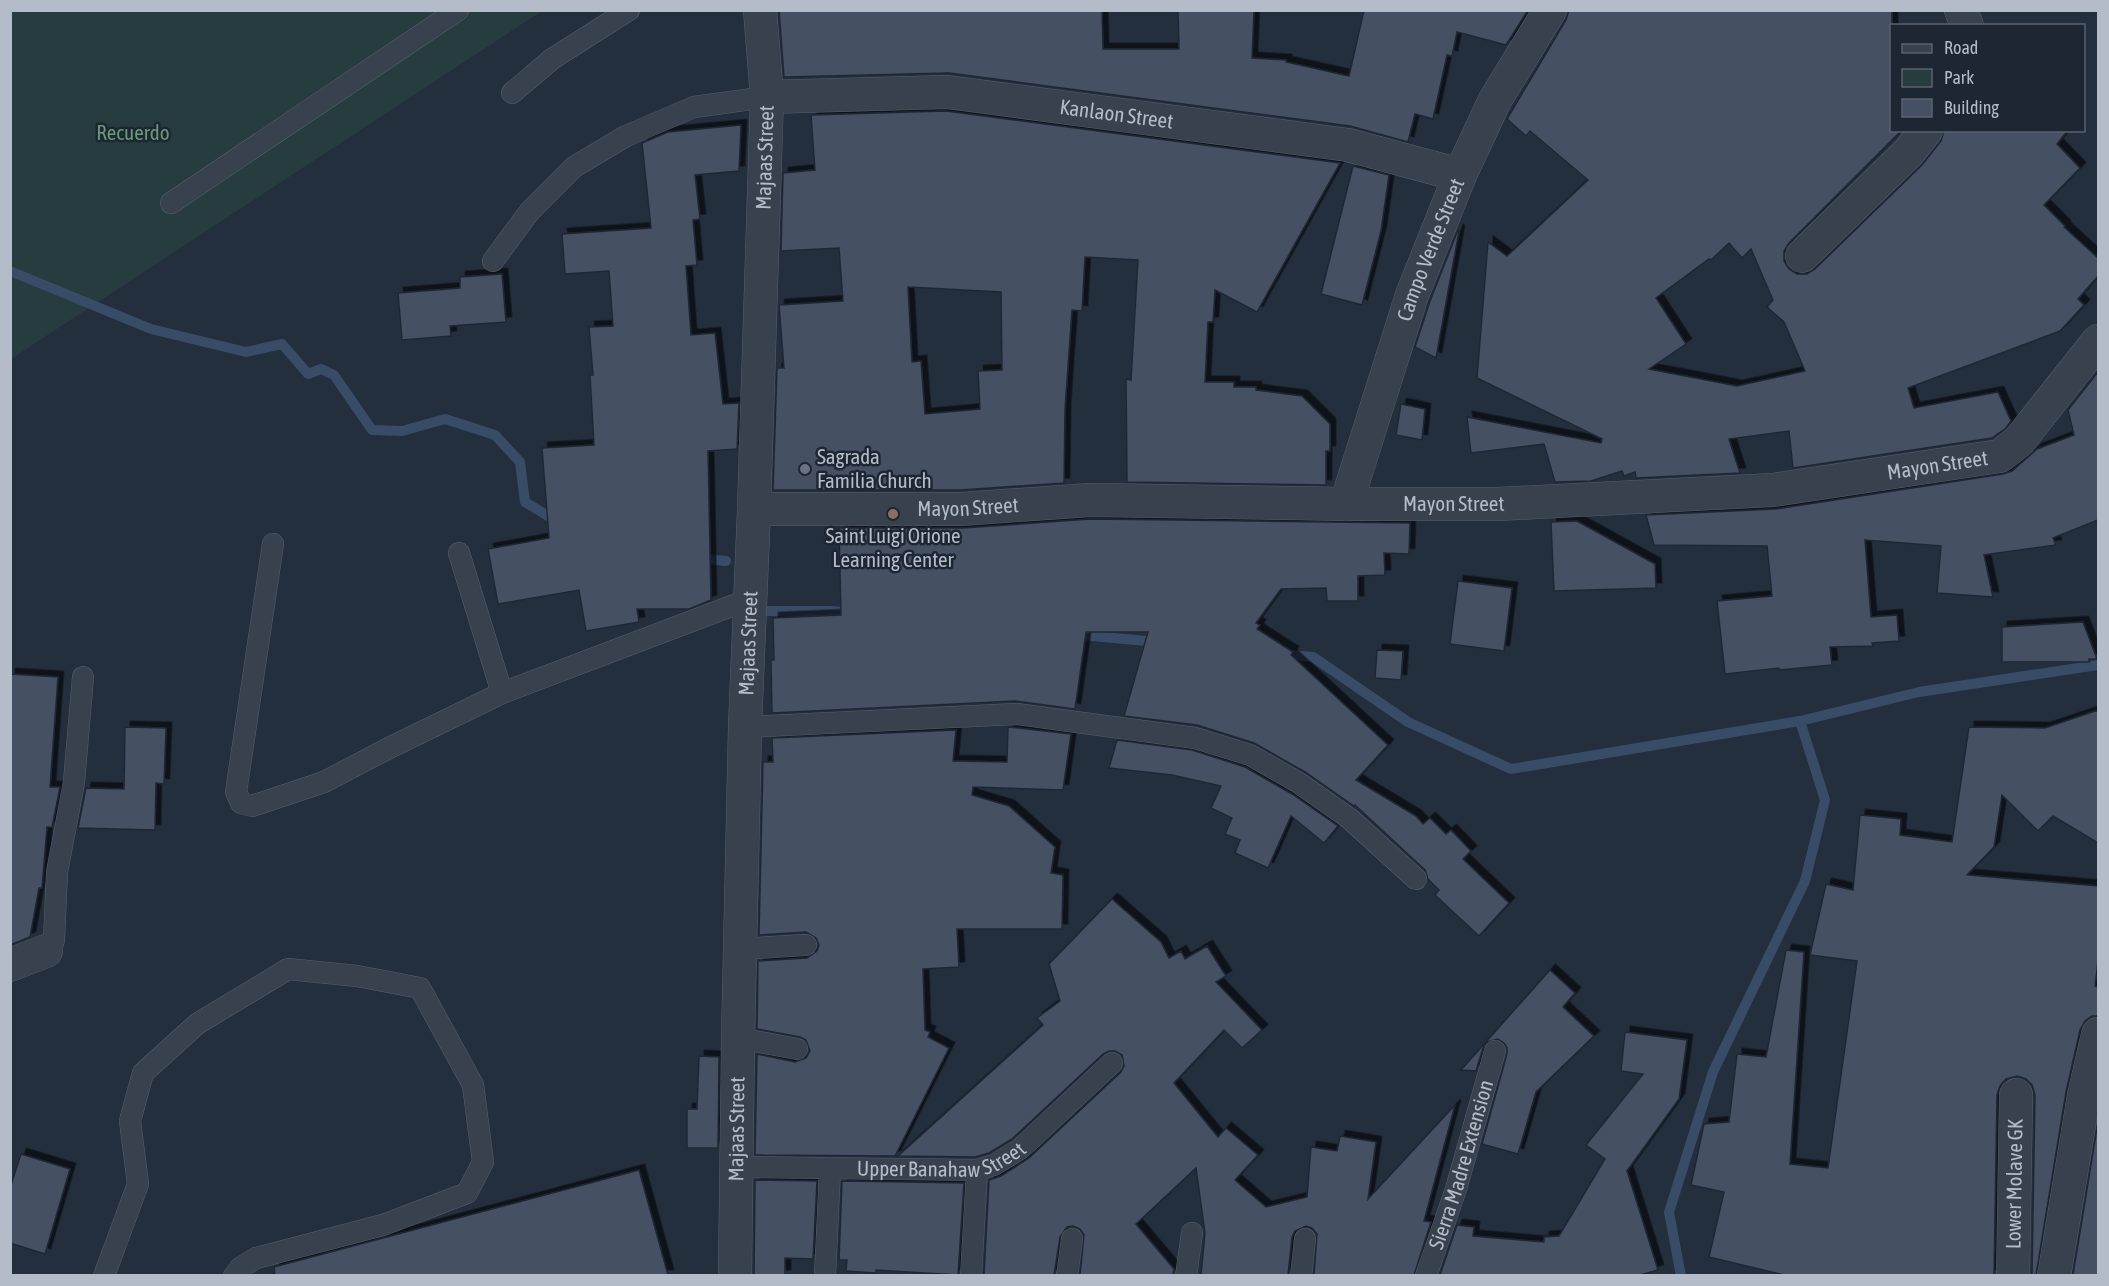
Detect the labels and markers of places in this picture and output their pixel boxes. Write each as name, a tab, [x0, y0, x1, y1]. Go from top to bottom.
place label: Sagrada Familia Church	[817, 444, 932, 492]
marker: Sagrada Familia Church	[798, 462, 812, 476]
marker: Saint Luigi Orione Learning Center	[886, 507, 900, 521]
place label: Saint Luigi Orione Learning Center	[825, 523, 961, 571]

